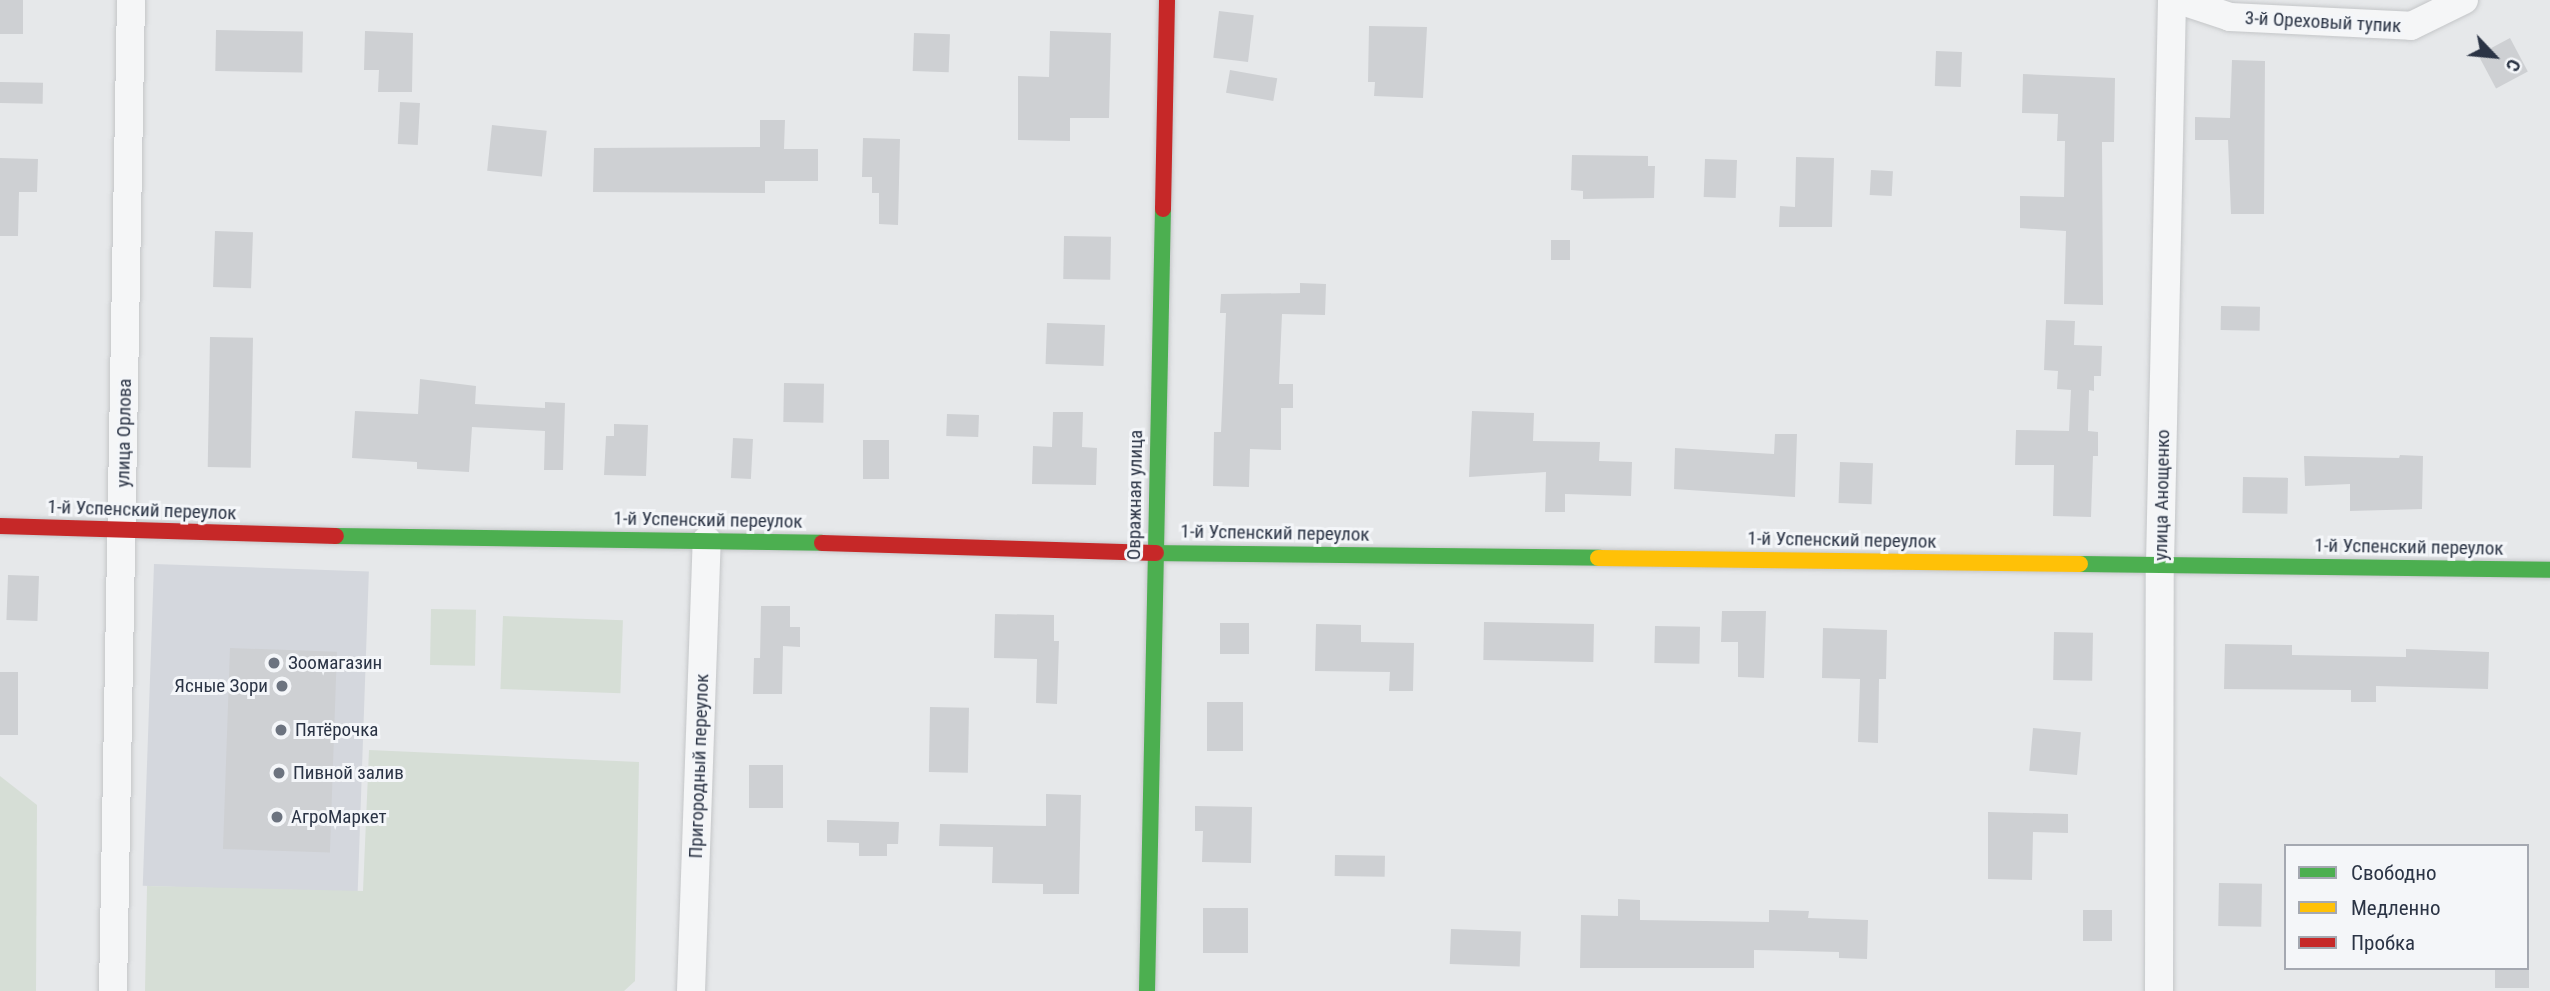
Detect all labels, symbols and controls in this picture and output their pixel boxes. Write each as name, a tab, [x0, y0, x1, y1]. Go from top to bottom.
street label: 3-й Ореховый тупик	[2244, 7, 2402, 37]
north arrow	[2459, 21, 2529, 91]
text: С	[2501, 56, 2526, 75]
street label: улица Орлова	[112, 378, 136, 488]
street label: улица Анощенко	[2149, 429, 2175, 561]
street label: Овражная улица	[1122, 430, 1148, 560]
street label: 1-й Успенский переулок	[47, 495, 237, 525]
street label: 1-й Успенский переулок	[613, 507, 803, 533]
street label: 1-й Успенский переулок	[1180, 520, 1370, 546]
street label: 1-й Успенский переулок	[1747, 527, 1937, 553]
street label: 1-й Успенский переулок	[2314, 534, 2504, 560]
place label: Зоомагазин	[288, 652, 382, 674]
marker: Зоомагазин	[266, 655, 282, 671]
street label: Пригородный переулок	[684, 673, 714, 859]
place label: Ясные Зори	[174, 675, 268, 697]
marker: Ясные Зори	[274, 678, 290, 694]
place label: Пятёрочка	[295, 719, 378, 741]
marker: Пятёрочка	[273, 722, 289, 738]
place label: Пивной залив	[293, 762, 404, 784]
marker: Пивной залив	[271, 765, 287, 781]
place label: АгроМаркет	[291, 806, 387, 828]
marker: АгроМаркет	[269, 809, 285, 825]
legend	[2284, 844, 2529, 970]
text: Свободно	[2351, 861, 2437, 885]
text: Медленно	[2351, 896, 2440, 920]
text: Пробка	[2351, 931, 2415, 955]

